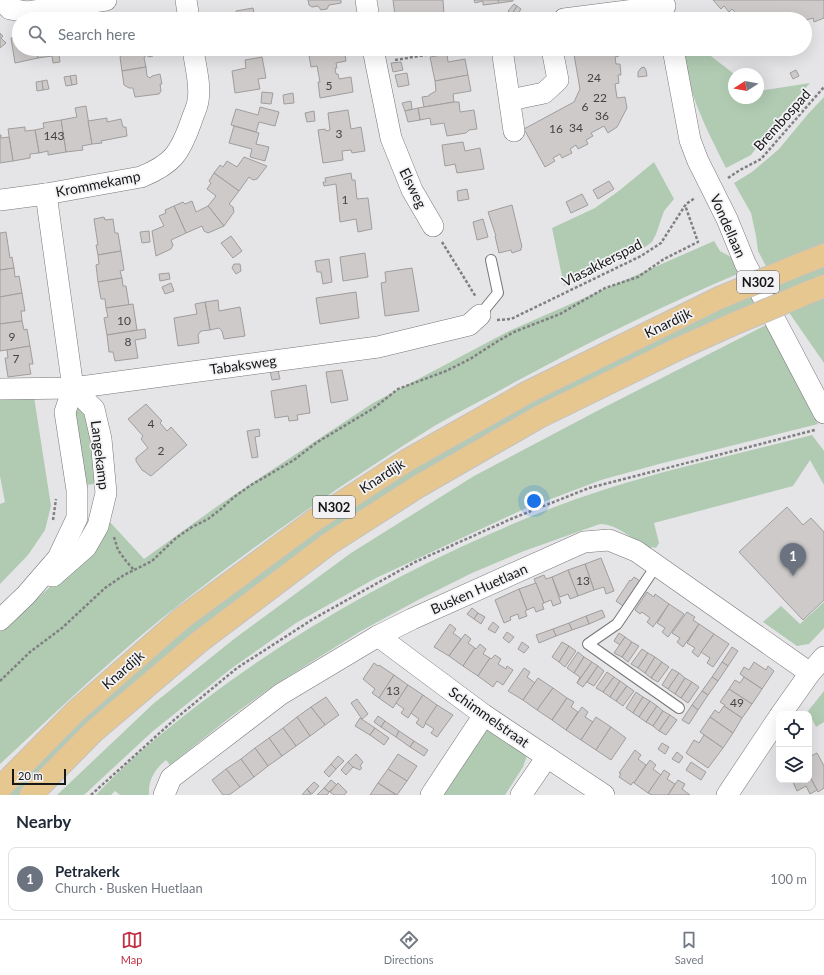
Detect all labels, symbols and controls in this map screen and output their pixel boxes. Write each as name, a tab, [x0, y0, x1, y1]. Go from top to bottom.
search box	[12, 12, 812, 56]
icon: search	[26, 23, 48, 45]
text: Search here	[58, 25, 135, 43]
north arrow	[728, 68, 764, 104]
house number: 24	[587, 70, 601, 85]
house number: 5	[326, 78, 333, 93]
street label: Brembospad	[750, 85, 814, 154]
house number: 22	[593, 90, 607, 105]
house number: 6	[582, 99, 589, 114]
house number: 36	[595, 108, 609, 123]
house number: 34	[569, 120, 583, 135]
house number: 16	[549, 121, 563, 136]
house number: 3	[336, 126, 343, 141]
house number: 143	[44, 128, 64, 143]
street label: Elsweg	[396, 165, 431, 211]
street label: Krommekamp	[54, 167, 142, 200]
street label: Vondellaan	[707, 191, 750, 260]
house number: 1	[342, 192, 349, 207]
street label: Vlasakkerspad	[559, 235, 645, 290]
road number: N302	[737, 271, 779, 293]
street label: Knardijk	[641, 303, 695, 341]
house number: 10	[117, 313, 131, 328]
house number: 9	[9, 329, 16, 344]
house number: 8	[125, 334, 132, 349]
house number: 7	[13, 351, 20, 366]
street label: Tabaksweg	[208, 351, 277, 378]
house number: 4	[148, 416, 155, 431]
street label: Langekamp	[88, 419, 113, 491]
house number: 2	[158, 443, 165, 458]
street label: Knardijk	[356, 454, 408, 496]
your location	[524, 491, 544, 511]
road number: N302	[313, 496, 355, 518]
pin: 1	[780, 543, 806, 576]
street label: Busken Huetlaan	[428, 560, 530, 617]
house number: 13	[576, 573, 590, 588]
street label: Knardijk	[98, 646, 148, 693]
house number: 13	[386, 683, 400, 698]
street label: Schimmelstraat	[446, 683, 533, 751]
house number: 49	[730, 695, 744, 710]
map controls	[776, 711, 812, 783]
button: locate	[776, 711, 812, 747]
button: layers	[776, 747, 812, 783]
scale bar	[12, 767, 66, 786]
text: 20 m	[18, 769, 43, 782]
text: Nearby	[16, 811, 71, 832]
text: Petrakerk	[55, 862, 120, 880]
text: 1	[26, 871, 34, 887]
text: 100 m	[770, 871, 807, 887]
text: Church · Busken Huetlaan	[55, 880, 203, 896]
tab: Map	[121, 929, 143, 966]
tab: Directions	[384, 929, 433, 966]
tab: Saved	[675, 929, 703, 966]

